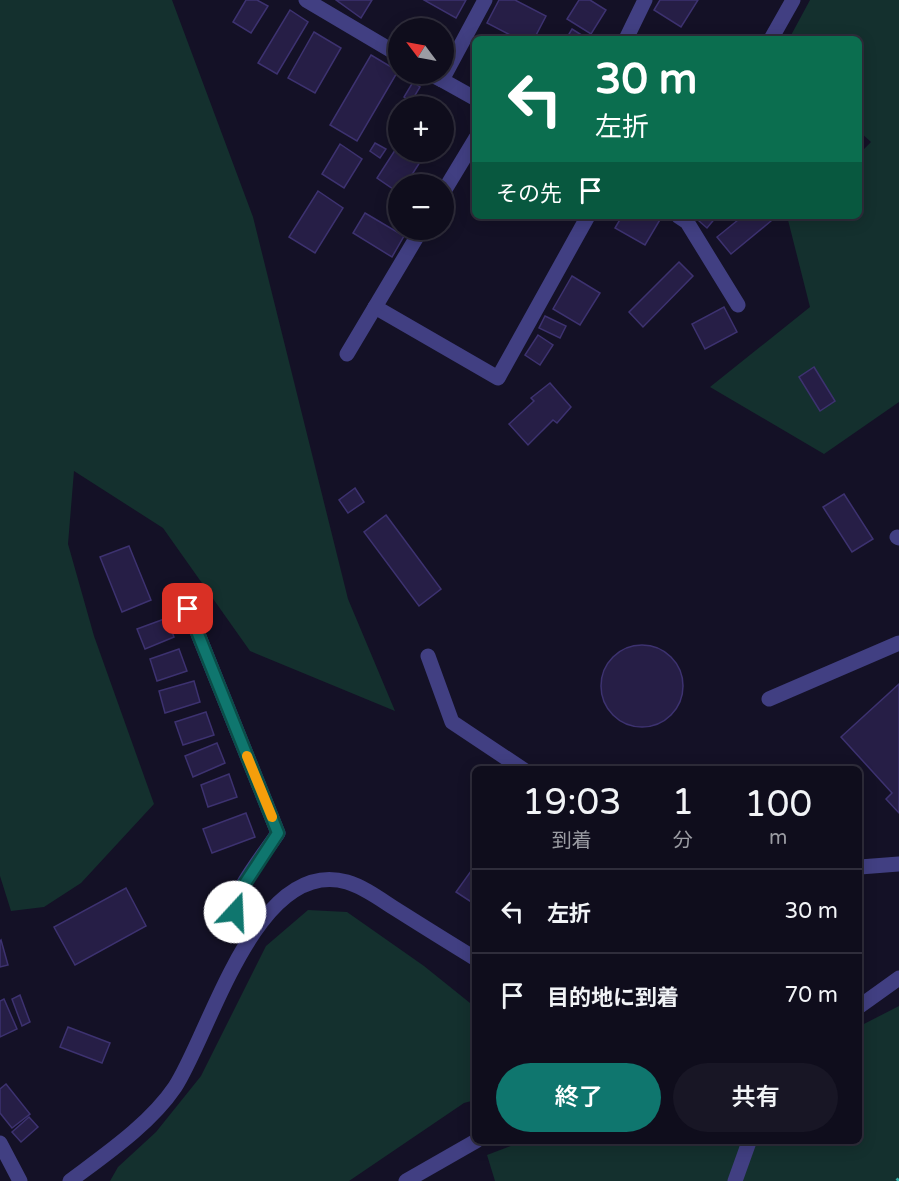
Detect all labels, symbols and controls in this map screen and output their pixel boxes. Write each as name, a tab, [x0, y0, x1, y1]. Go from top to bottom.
north arrow	[388, 18, 454, 84]
map controls	[388, 18, 454, 240]
text: 30 m	[595, 54, 697, 105]
icon: left	[496, 60, 574, 138]
button: +	[388, 96, 454, 162]
text: 左折	[595, 111, 649, 144]
button: −	[388, 174, 454, 240]
icon: arrive	[574, 174, 607, 207]
text: その先	[496, 181, 562, 207]
pin	[162, 583, 213, 634]
icon: arrive	[171, 592, 204, 625]
text: 19:03	[522, 781, 622, 824]
text: 1	[672, 781, 694, 824]
text: 100	[744, 783, 812, 826]
text: m	[769, 826, 787, 850]
text: 到着	[552, 829, 592, 853]
text: 分	[673, 829, 693, 853]
position arrow	[203, 880, 267, 944]
icon: left	[496, 895, 529, 928]
text: 30 m	[784, 898, 838, 924]
text: 左折	[547, 901, 591, 927]
icon: arrive	[496, 979, 529, 1012]
text: 70 m	[784, 982, 838, 1008]
text: 目的地に到着	[547, 985, 679, 1011]
button: 終了	[496, 1063, 661, 1132]
button: 共有	[673, 1063, 838, 1132]

